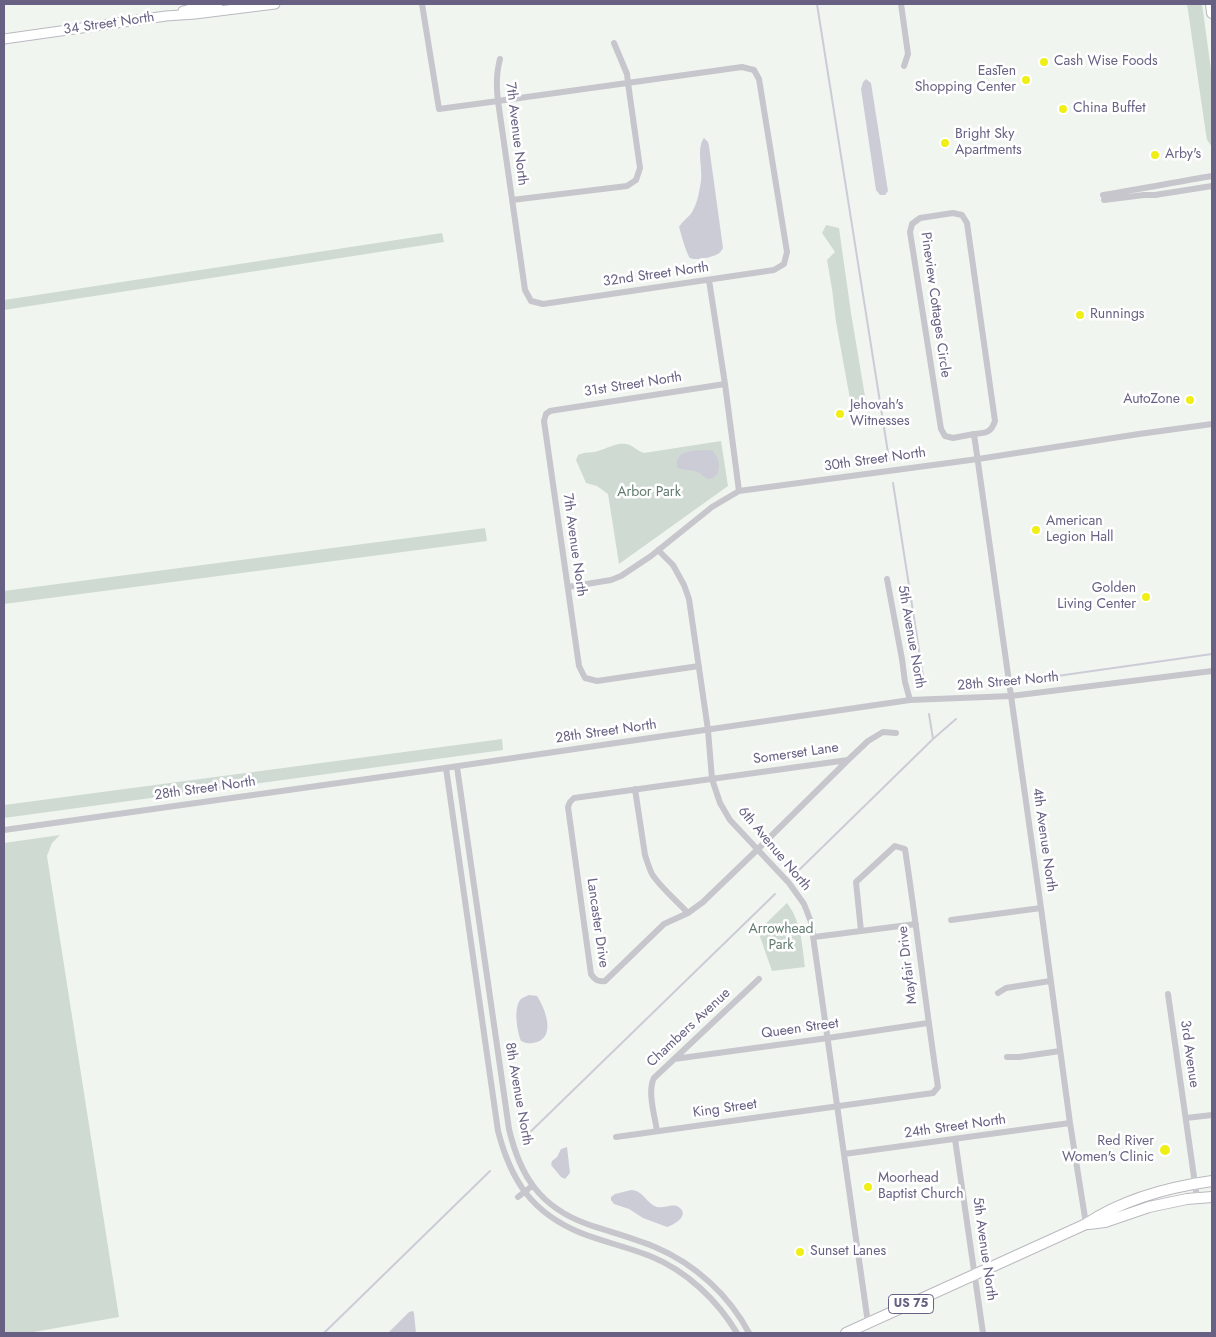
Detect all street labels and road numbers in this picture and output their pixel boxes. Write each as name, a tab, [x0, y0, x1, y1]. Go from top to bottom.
street label: 34 Street North	[62, 9, 156, 39]
street label: 7th Avenue North	[501, 81, 531, 187]
street label: Pineview Cottages Circle	[916, 231, 954, 379]
street label: 32nd Street North	[602, 259, 710, 291]
street label: 31st Street North	[583, 369, 683, 401]
street label: 30th Street North	[823, 445, 927, 475]
street label: 7th Avenue North	[558, 492, 590, 598]
street label: 5th Avenue North	[894, 584, 928, 690]
street label: 28th Street North	[956, 669, 1060, 695]
street label: 28th Street North	[554, 717, 658, 747]
street label: Somerset Lane	[752, 740, 840, 768]
street label: 28th Street North	[153, 774, 257, 804]
street label: 4th Avenue North	[1028, 787, 1060, 893]
street label: 6th Avenue North	[734, 803, 814, 895]
street label: Lancaster Drive	[582, 877, 612, 969]
street label: Mayfair Drive	[895, 925, 921, 1005]
street label: Chambers Avenue	[644, 985, 734, 1071]
street label: Queen Street	[760, 1015, 840, 1043]
street label: 3rd Avenue	[1176, 1019, 1202, 1089]
street label: 8th Avenue North	[501, 1041, 535, 1147]
street label: King Street	[692, 1096, 758, 1122]
street label: 24th Street North	[903, 1112, 1007, 1142]
street label: 5th Avenue North	[968, 1196, 1000, 1302]
road number: US 75	[888, 1295, 934, 1314]

